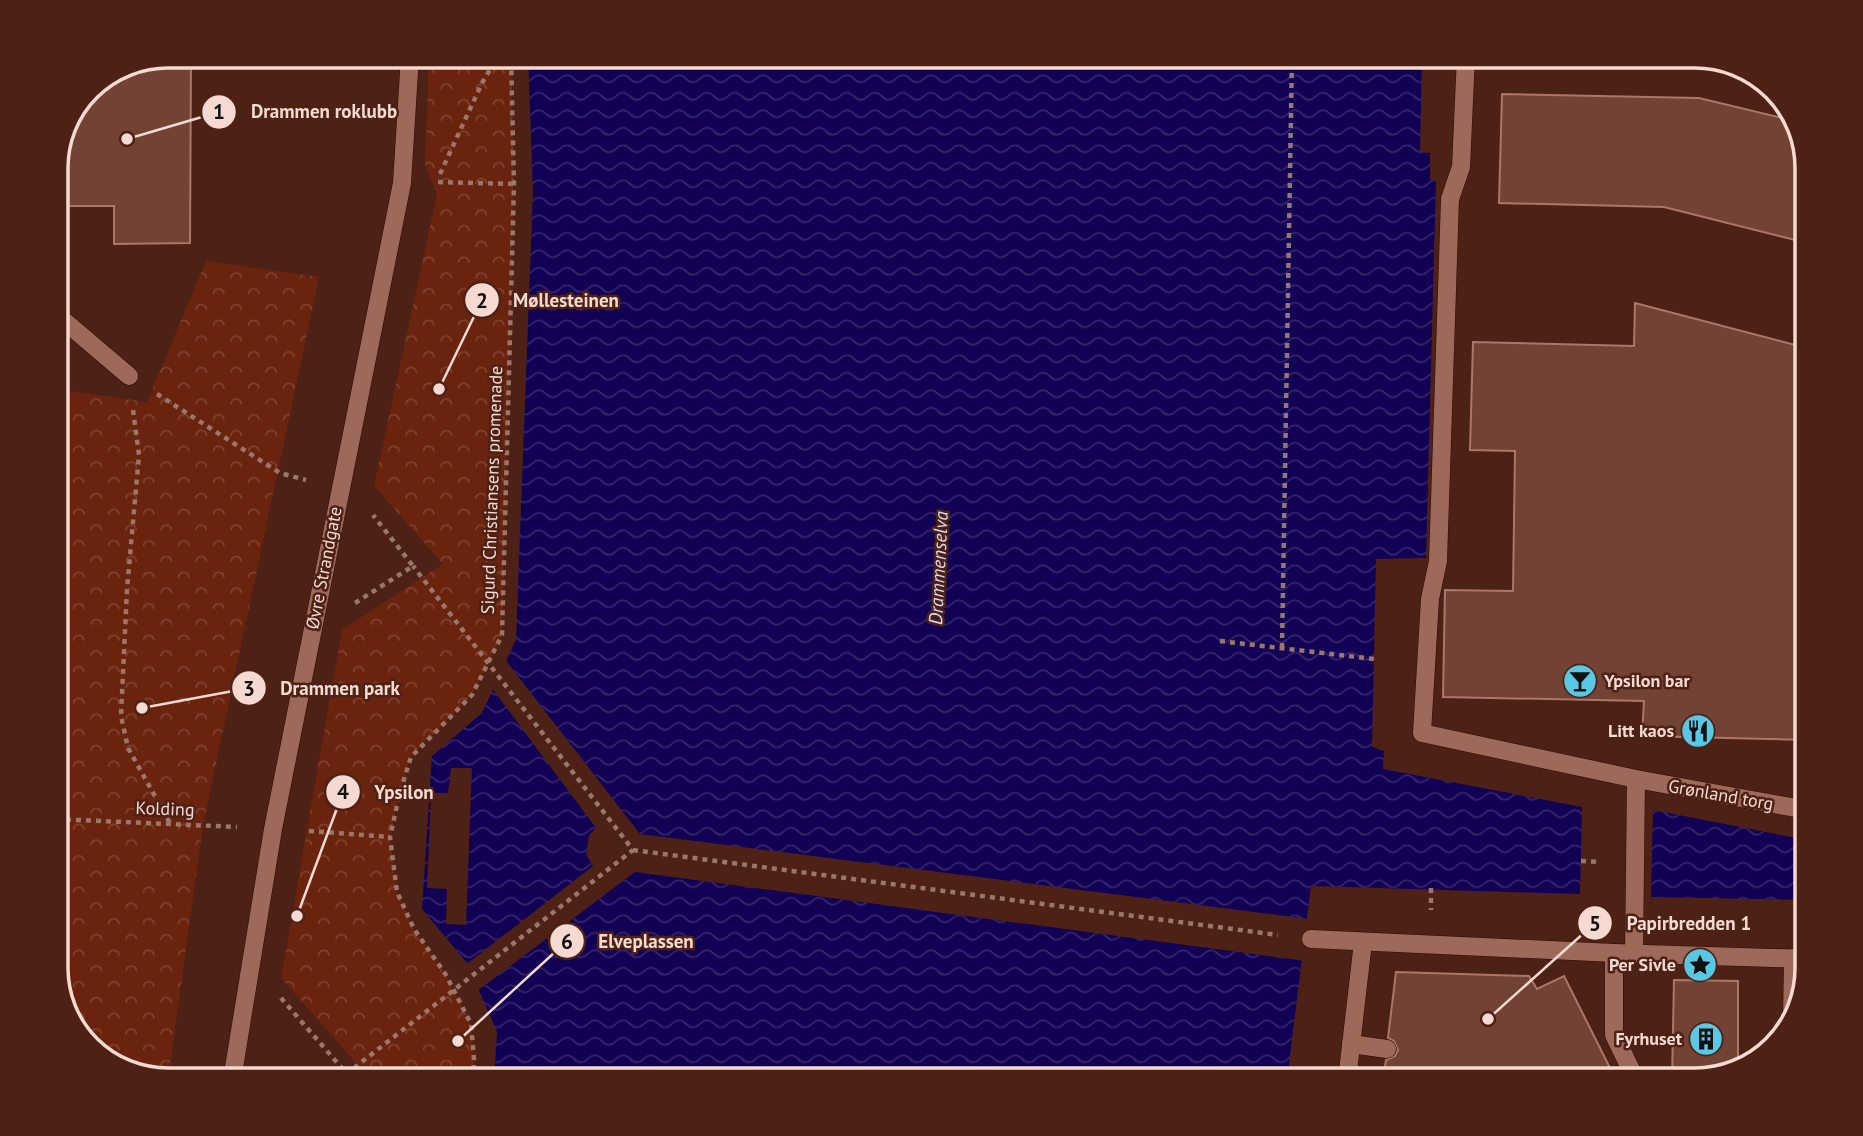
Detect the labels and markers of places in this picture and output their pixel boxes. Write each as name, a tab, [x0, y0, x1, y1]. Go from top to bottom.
callout: Drammen roklubb	[202, 92, 411, 132]
callout: Møllesteinen	[464, 280, 633, 320]
bar icon: Ypsilon bar	[1561, 662, 1599, 700]
callout: Drammen park	[231, 668, 414, 708]
place label: Ypsilon bar	[1603, 669, 1690, 692]
restaurant icon: Litt kaos	[1679, 712, 1717, 750]
place label: Litt kaos	[1608, 719, 1674, 742]
callout: Ypsilon	[326, 772, 448, 812]
callout: Papirbredden 1	[1577, 903, 1765, 943]
callout: Elveplassen	[550, 921, 708, 961]
place icon: Per Sivle	[1681, 946, 1719, 984]
place label: Per Sivle	[1609, 953, 1676, 976]
building icon: Fyrhuset	[1687, 1020, 1725, 1058]
place label: Fyrhuset	[1615, 1027, 1683, 1050]

